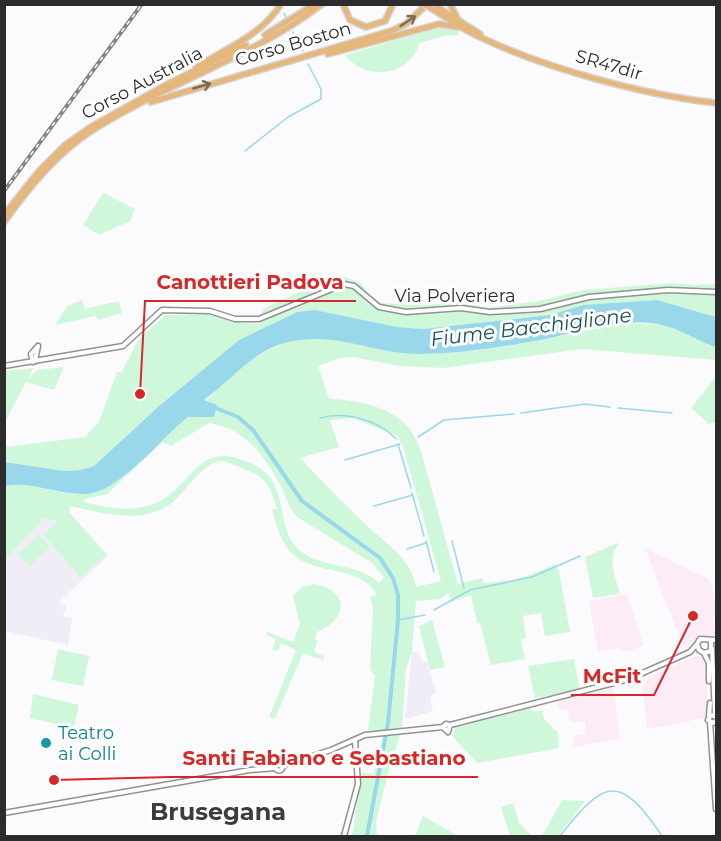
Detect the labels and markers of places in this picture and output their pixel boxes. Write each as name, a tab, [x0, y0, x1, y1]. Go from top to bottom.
callout: Canottieri Padova	[145, 263, 356, 301]
callout: McFit	[571, 657, 654, 695]
place label: Teatro ai Colli	[58, 722, 116, 765]
marker: Teatro ai Colli	[39, 736, 53, 750]
callout: Santi Fabiano e Sebastiano	[170, 739, 478, 777]

